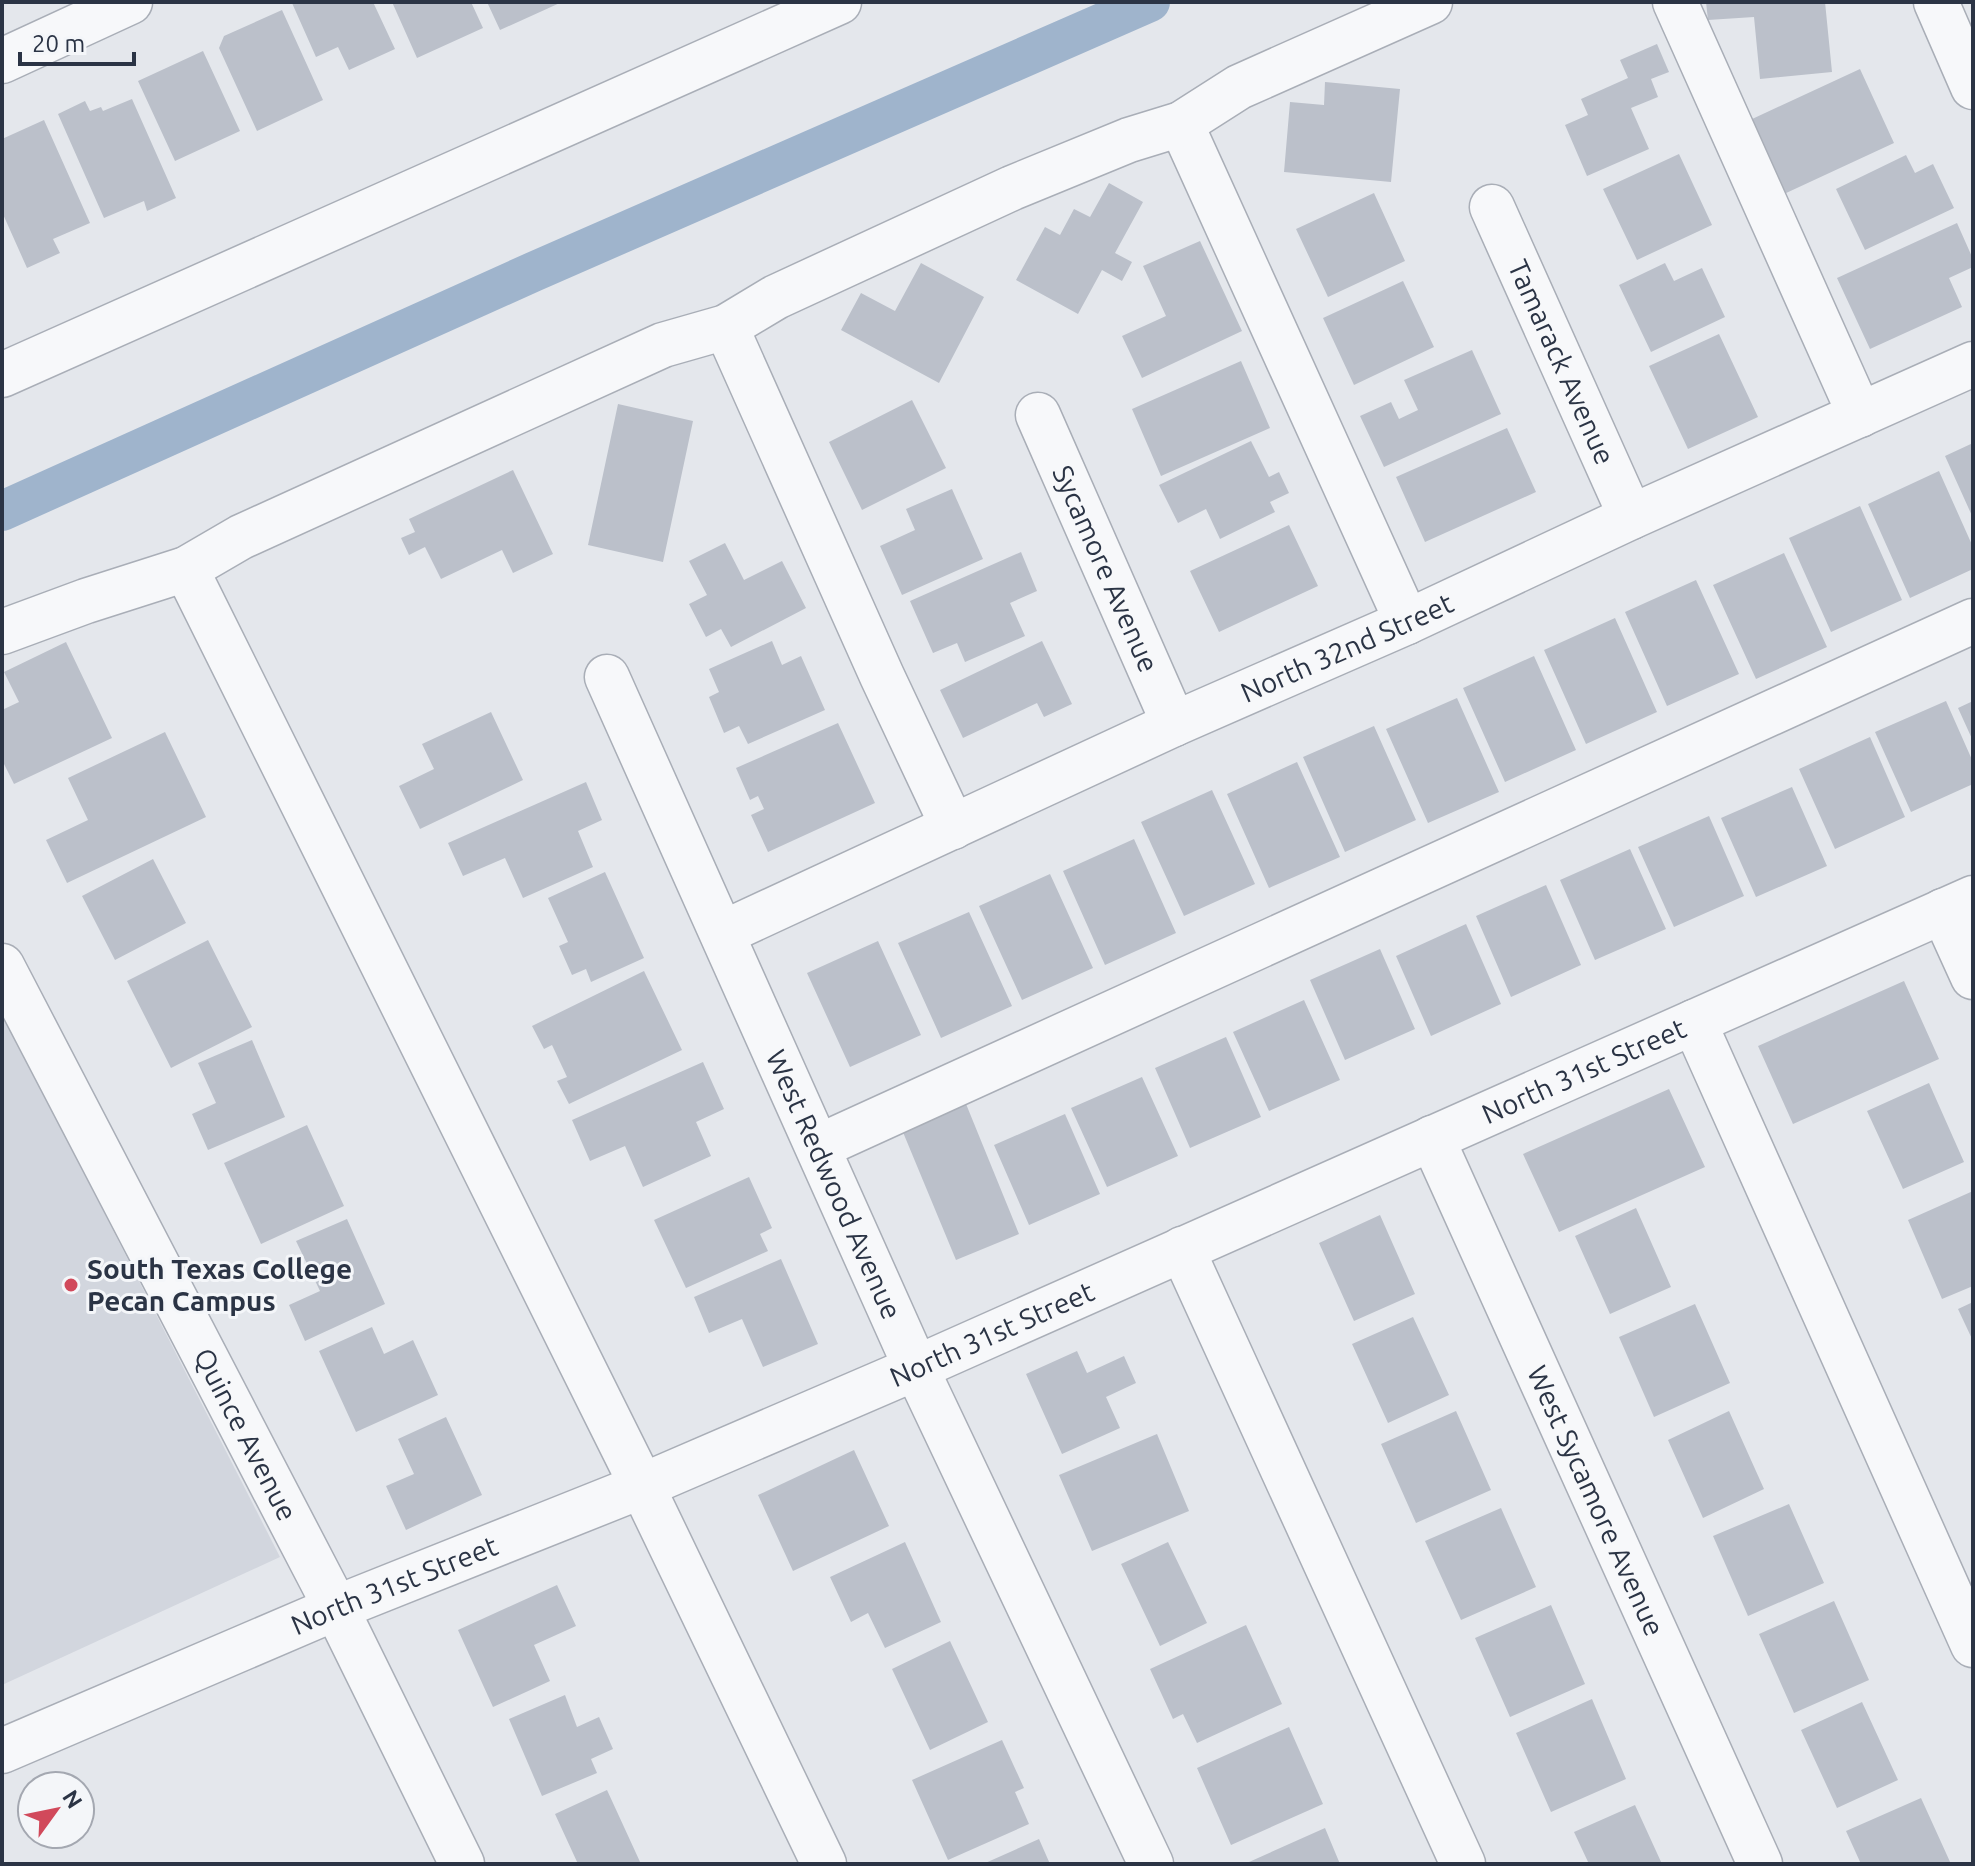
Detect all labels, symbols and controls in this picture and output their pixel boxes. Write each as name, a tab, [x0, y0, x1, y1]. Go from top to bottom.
scale bar	[20, 16, 134, 66]
text: 20 m	[32, 30, 85, 57]
street label: Tamarack Avenue	[1503, 255, 1621, 469]
street label: Sycamore Avenue	[1047, 460, 1165, 677]
street label: North 32nd Street	[1236, 587, 1458, 708]
street label: North 31st Street	[1477, 1012, 1690, 1129]
street label: West Redwood Avenue	[761, 1045, 908, 1324]
place label: South Texas College Pecan Campus	[87, 1253, 352, 1316]
street label: North 31st Street	[885, 1275, 1098, 1392]
marker: South Texas College Pecan Campus	[62, 1276, 80, 1294]
street label: Quince Avenue	[189, 1343, 304, 1525]
street label: West Sycamore Avenue	[1522, 1361, 1671, 1640]
street label: North 31st Street	[286, 1529, 502, 1640]
north arrow	[16, 1770, 96, 1850]
text: N	[58, 1785, 88, 1813]

